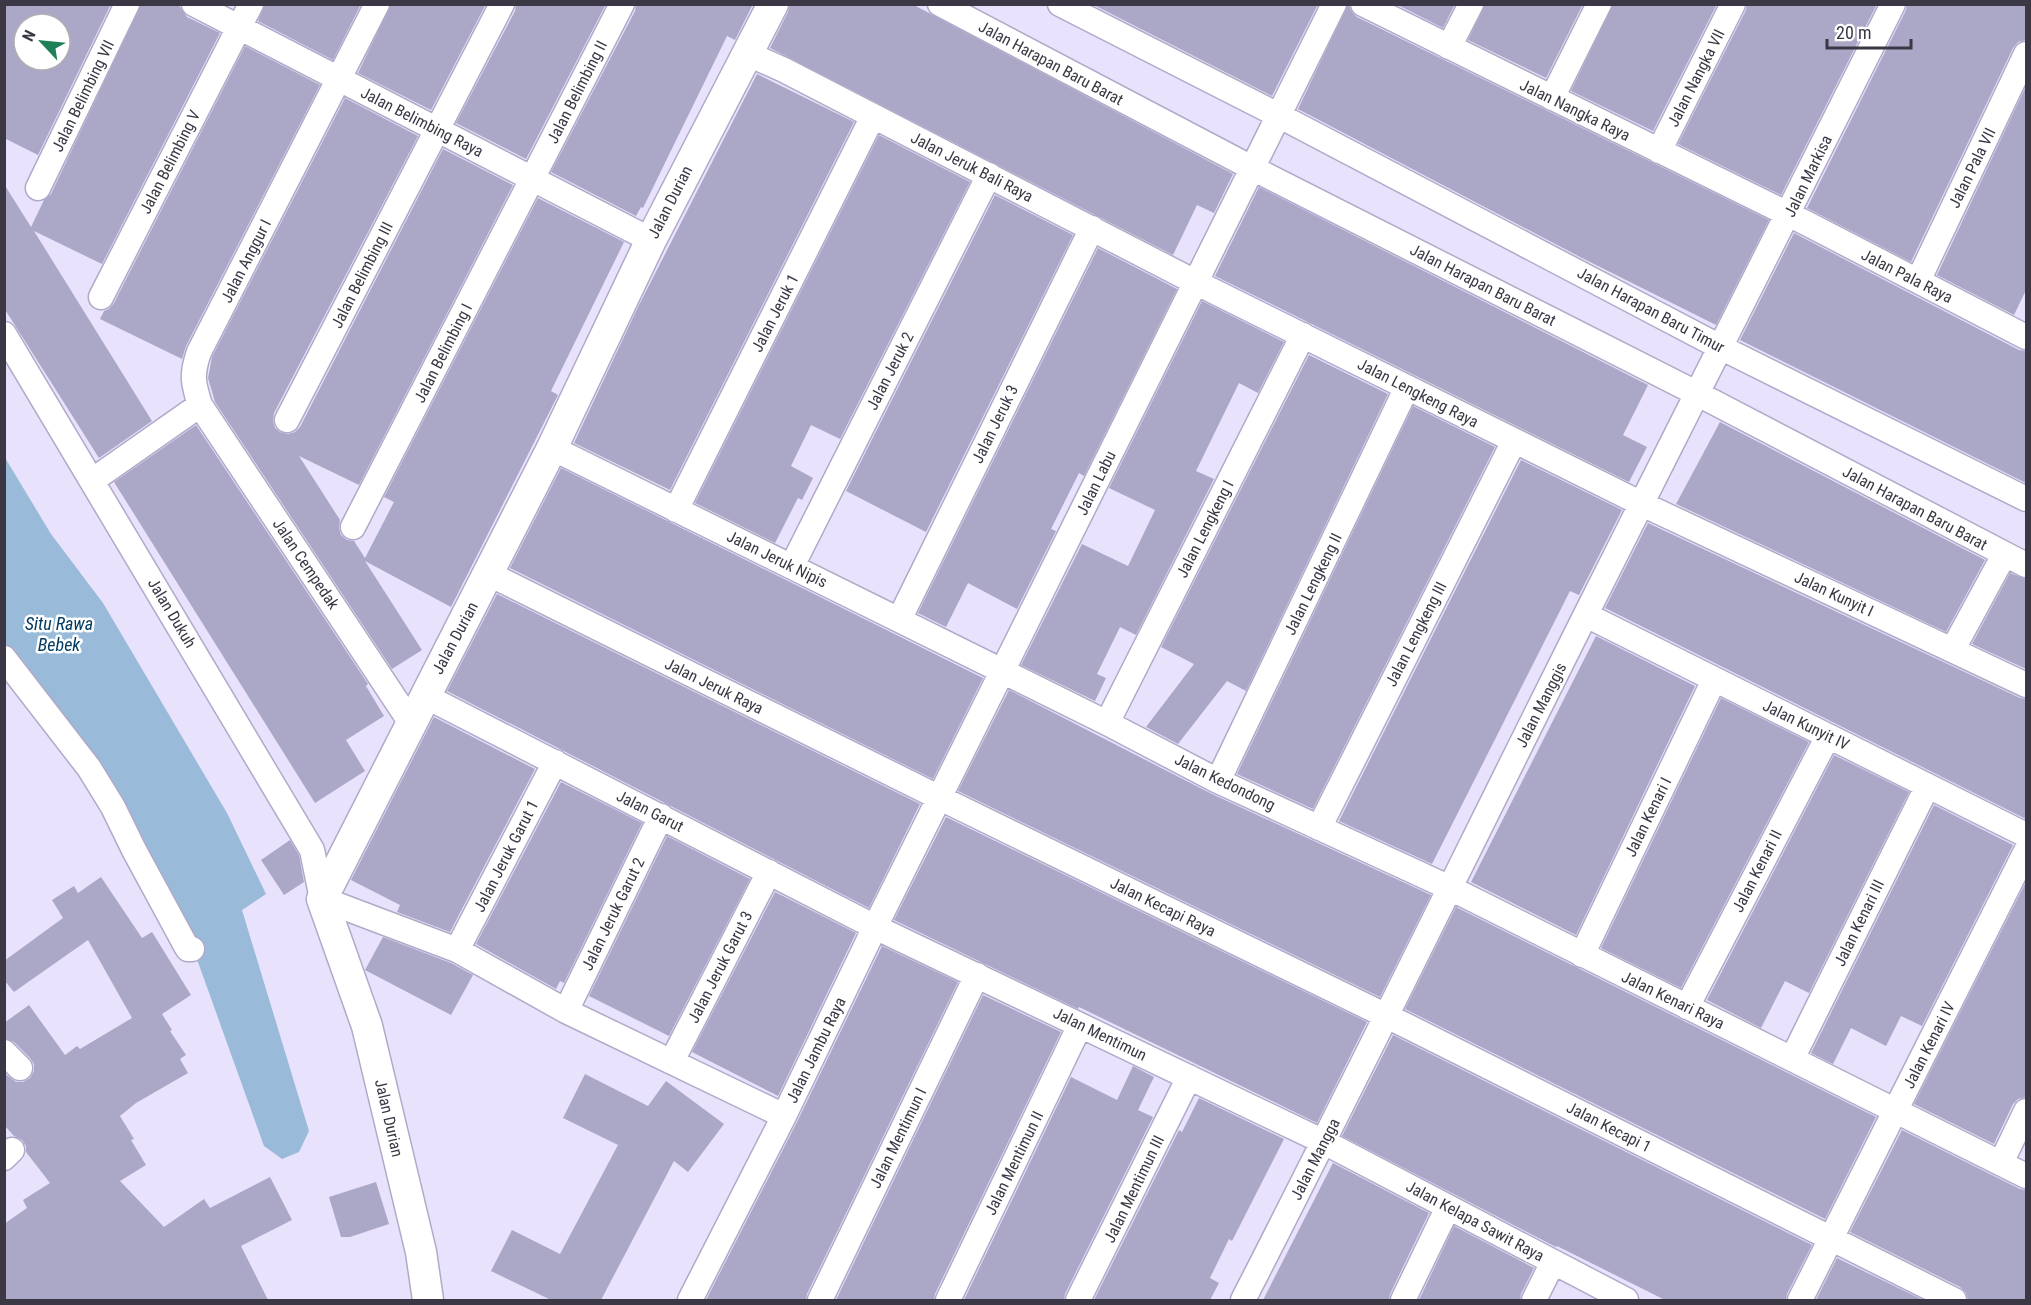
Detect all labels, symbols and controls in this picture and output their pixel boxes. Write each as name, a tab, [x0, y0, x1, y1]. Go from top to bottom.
north arrow	[12, 12, 72, 72]
scale bar	[1827, 12, 1911, 50]
street label: Jalan Harapan Baru Barat	[975, 17, 1127, 109]
text: 20 m	[1836, 22, 1871, 43]
street label: Jalan Nangka VII	[1663, 26, 1729, 130]
text: N	[18, 27, 40, 44]
street label: Jalan Belimbing VII	[48, 37, 118, 155]
street label: Jalan Belimbing II	[543, 37, 611, 147]
street label: Jalan Nangka Raya	[1517, 75, 1633, 145]
street label: Jalan Belimbing Raya	[358, 83, 486, 161]
street label: Jalan Belimbing V	[136, 107, 204, 217]
street label: Jalan Pala VII	[1944, 125, 2000, 211]
street label: Jalan Jeruk Bali Raya	[908, 128, 1036, 206]
street label: Jalan Markisa	[1780, 132, 1836, 220]
street label: Jalan Durian	[644, 162, 696, 242]
street label: Jalan Anggur I	[217, 216, 275, 306]
street label: Jalan Belimbing III	[327, 219, 397, 331]
street label: Jalan Harapan Baru Barat	[1407, 240, 1559, 330]
street label: Jalan Pala Raya	[1858, 245, 1956, 307]
street label: Jalan Harapan Baru Timur	[1574, 263, 1728, 357]
street label: Jalan Jeruk 1	[747, 271, 803, 355]
street label: Jalan Belimbing I	[410, 300, 476, 406]
street label: Jalan Jeruk 2	[862, 329, 918, 413]
street label: Jalan Lengkeng Raya	[1354, 354, 1482, 432]
street label: Jalan Jeruk 3	[968, 382, 1022, 466]
street label: Jalan Labu	[1072, 448, 1120, 518]
street label: Jalan Harapan Baru Barat	[1839, 462, 1991, 554]
street label: Jalan Lengkeng I	[1172, 477, 1238, 581]
street label: Jalan Cempedak	[269, 515, 344, 613]
street label: Jalan Jeruk Nipis	[724, 526, 830, 592]
street label: Jalan Lengkeng II	[1280, 530, 1346, 638]
street label: Jalan Kunyit I	[1791, 567, 1877, 621]
street label: Jalan Dukuh	[144, 575, 200, 651]
street label: Jalan Lengkeng III	[1381, 579, 1451, 689]
street label: Jalan Durian	[428, 599, 482, 677]
water label: Situ Rawa Bebek	[25, 613, 93, 655]
street label: Jalan Jeruk Raya	[662, 654, 766, 718]
street label: Jalan Manggis	[1512, 660, 1570, 750]
street label: Jalan Kunyit IV	[1760, 696, 1852, 754]
street label: Jalan Kedondong	[1172, 749, 1278, 815]
street label: Jalan Kenari I	[1621, 774, 1675, 860]
street label: Jalan Garut	[613, 786, 687, 836]
street label: Jalan Jeruk Garut 1	[470, 797, 542, 915]
street label: Jalan Kenari II	[1728, 827, 1786, 915]
street label: Jalan Jeruk Garut 2	[578, 855, 649, 973]
street label: Jalan Kecapi Raya	[1107, 873, 1219, 941]
street label: Jalan Kenari III	[1830, 877, 1888, 969]
street label: Jalan Jeruk Garut 3	[684, 908, 756, 1026]
street label: Jalan Kenari Raya	[1618, 967, 1728, 1033]
street label: Jalan Jambu Raya	[782, 994, 850, 1106]
street label: Jalan Kenari IV	[1899, 998, 1959, 1092]
street label: Jalan Mentimun	[1050, 1003, 1150, 1065]
street label: Jalan Durian	[371, 1077, 407, 1159]
street label: Jalan Mentimun I	[866, 1085, 930, 1191]
street label: Jalan Kecapi 1	[1564, 1098, 1654, 1156]
street label: Jalan Mentimun II	[981, 1108, 1047, 1218]
street label: Jalan Mangga	[1286, 1115, 1344, 1203]
street label: Jalan Mentimun III	[1100, 1132, 1168, 1246]
street label: Jalan Kelapa Sawit Raya	[1403, 1177, 1547, 1265]

